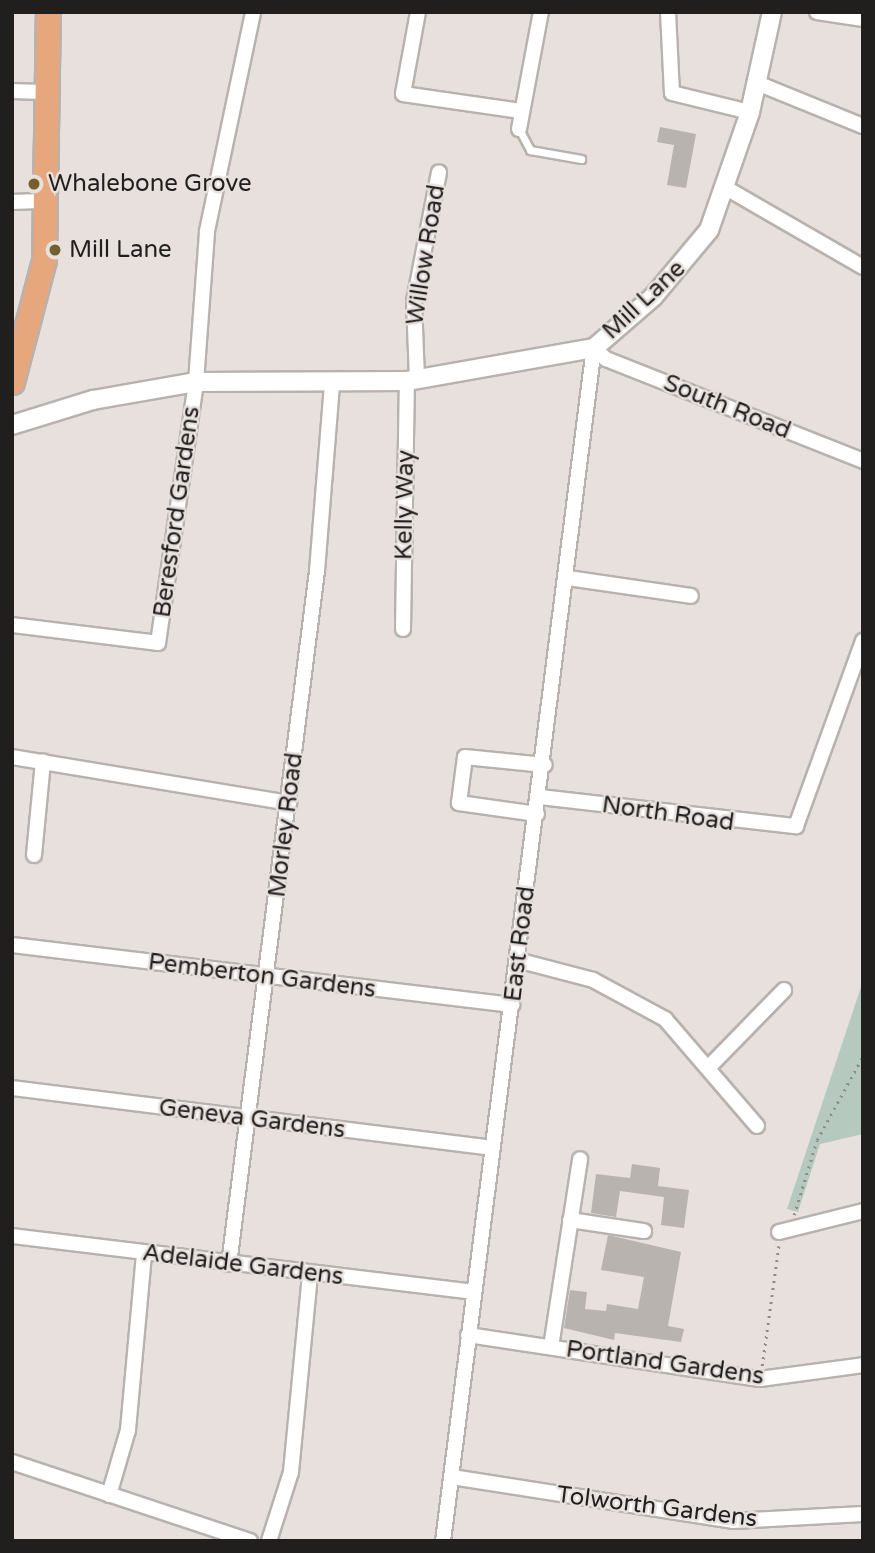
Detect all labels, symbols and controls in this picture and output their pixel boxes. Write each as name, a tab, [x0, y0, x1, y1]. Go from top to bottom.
place label: Whalebone Grove	[48, 170, 252, 198]
marker: Whalebone Grove	[26, 176, 42, 192]
street label: Willow Road	[401, 183, 451, 327]
place label: Mill Lane	[69, 236, 172, 264]
marker: Mill Lane	[47, 242, 63, 258]
street label: Mill Lane	[597, 254, 691, 346]
street label: South Road	[659, 368, 795, 446]
street label: Beresford Gardens	[148, 405, 206, 619]
street label: Kelly Way	[390, 450, 420, 560]
street label: Morley Road	[263, 751, 309, 899]
street label: North Road	[600, 790, 736, 838]
street label: East Road	[499, 885, 541, 1003]
street label: Pemberton Gardens	[147, 948, 377, 1004]
street label: Geneva Gardens	[157, 1093, 347, 1145]
street label: Adelaide Gardens	[141, 1238, 345, 1292]
street label: Portland Gardens	[564, 1335, 766, 1391]
street label: Tolworth Gardens	[555, 1480, 759, 1534]

